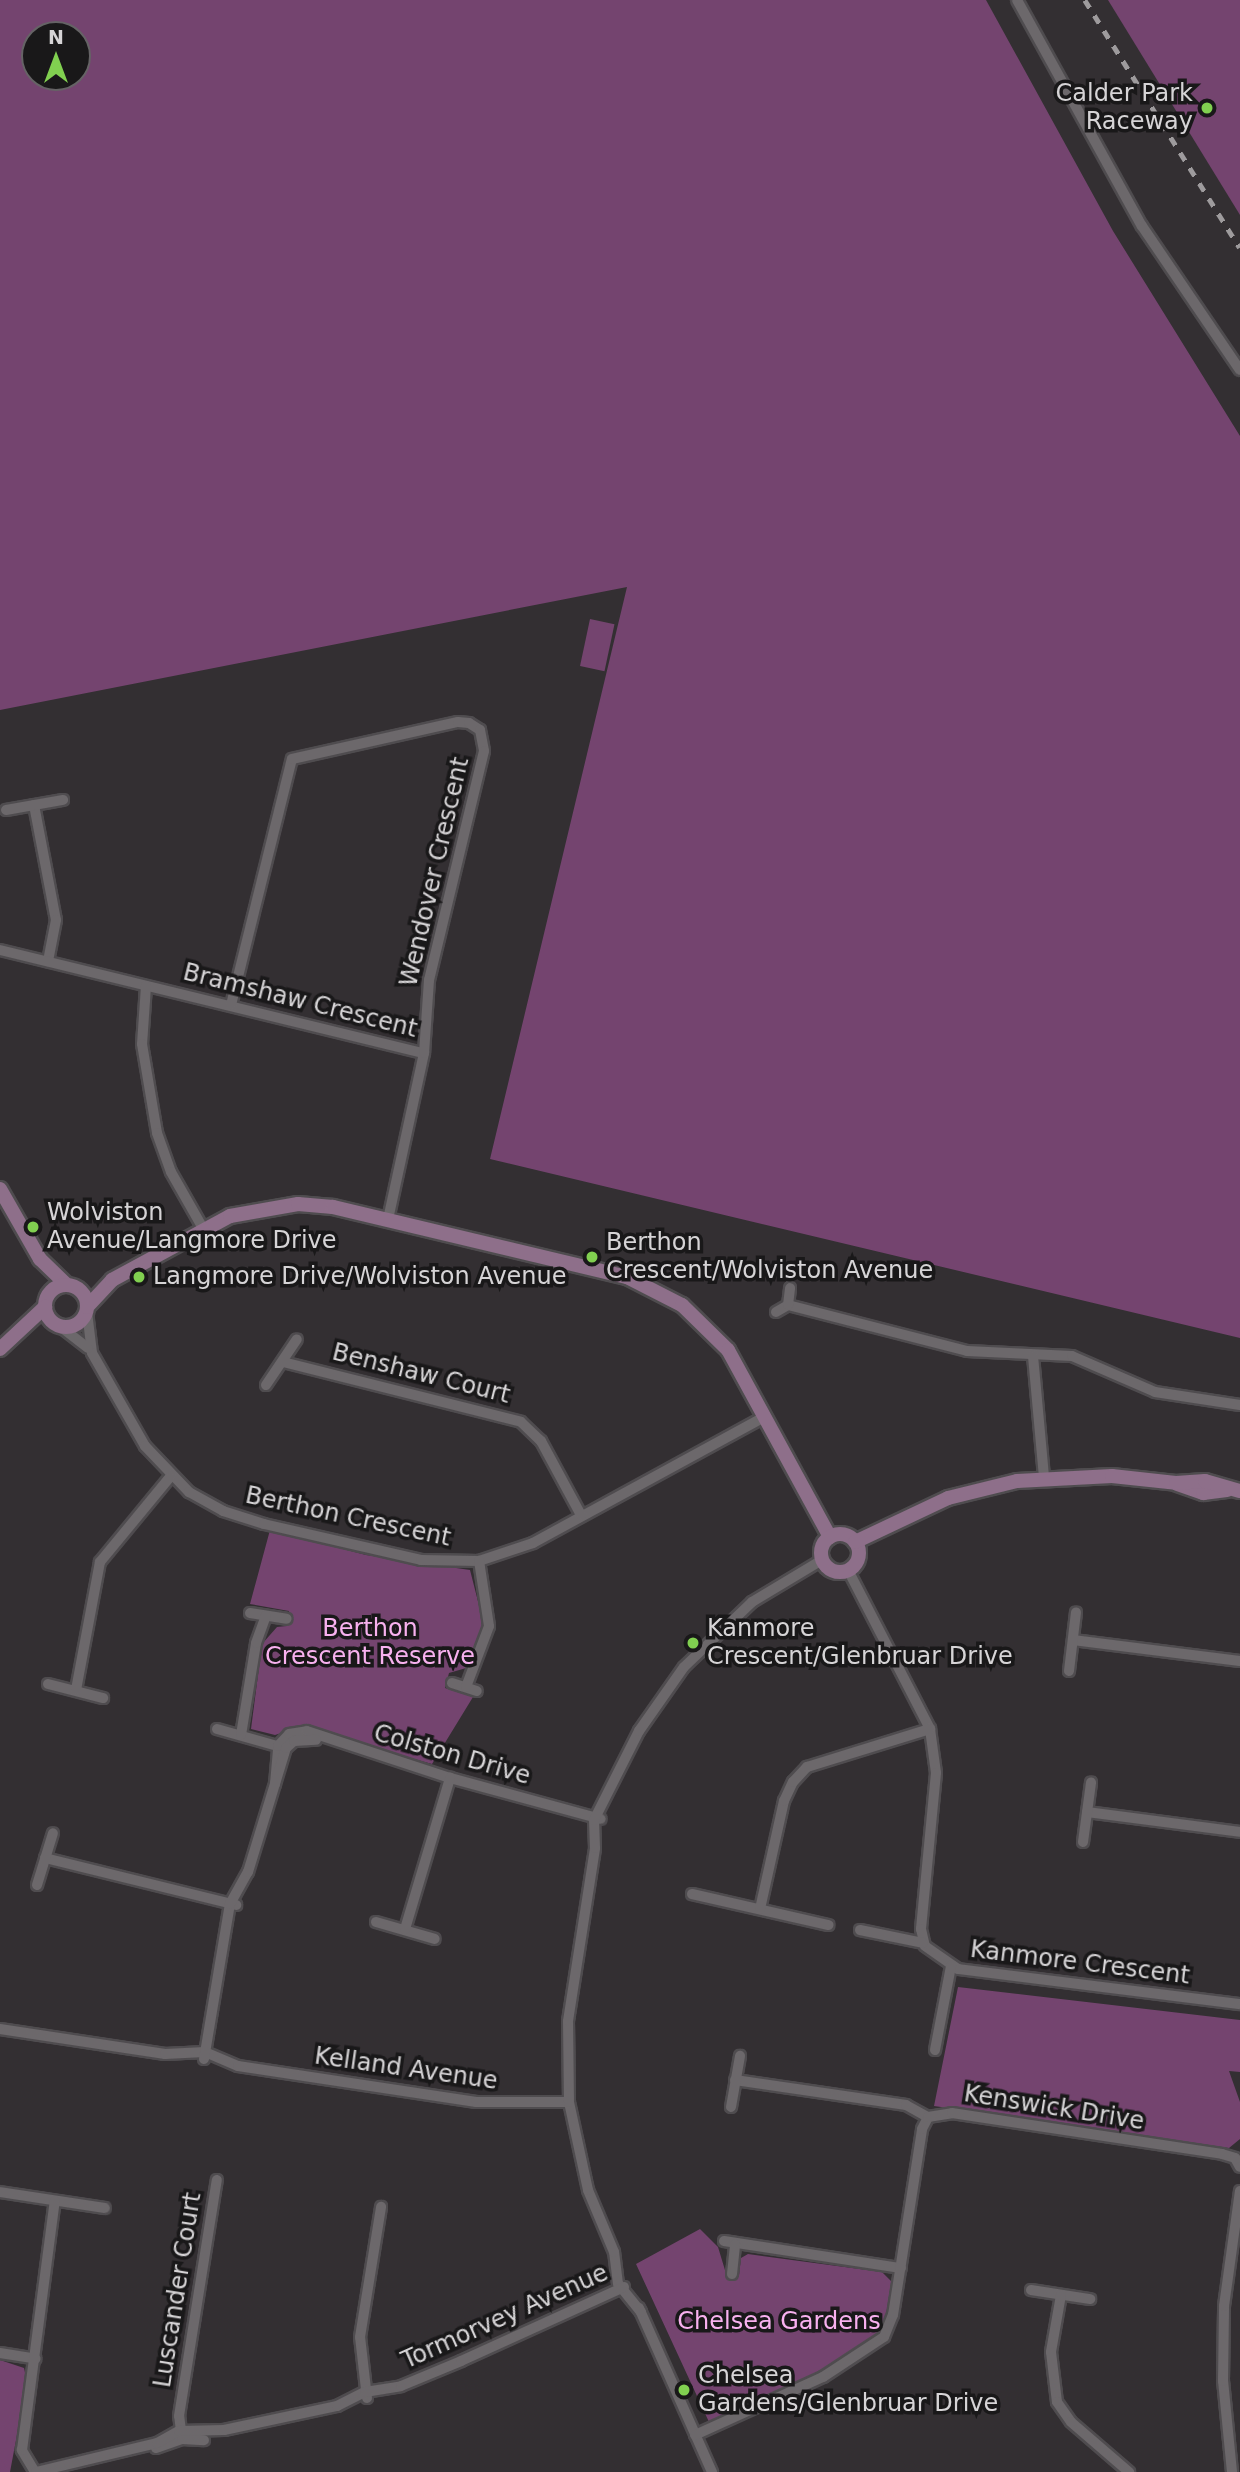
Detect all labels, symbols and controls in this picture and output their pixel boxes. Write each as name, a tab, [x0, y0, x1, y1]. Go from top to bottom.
north arrow	[21, 21, 91, 91]
text: N	[48, 26, 64, 48]
place label: Calder Park Raceway	[1056, 80, 1193, 136]
marker: Calder Park Raceway	[1199, 100, 1215, 116]
street label: Wendover Crescent	[395, 754, 475, 990]
street label: Bramshaw Crescent	[180, 958, 420, 1044]
place label: Wolviston Avenue/Langmore Drive	[47, 1199, 337, 1255]
marker: Wolviston Avenue/Langmore Drive	[25, 1219, 41, 1235]
place label: Berthon Crescent/Wolviston Avenue	[606, 1229, 933, 1285]
marker: Berthon Crescent/Wolviston Avenue	[584, 1249, 600, 1265]
place label: Langmore Drive/Wolviston Avenue	[153, 1263, 567, 1291]
marker: Langmore Drive/Wolviston Avenue	[131, 1269, 147, 1285]
street label: Benshaw Court	[329, 1338, 513, 1410]
street label: Berthon Crescent	[243, 1481, 453, 1553]
park label: Berthon Crescent Reserve	[265, 1615, 475, 1671]
place label: Kanmore Crescent/Glenbruar Drive	[707, 1615, 1013, 1671]
marker: Kanmore Crescent/Glenbruar Drive	[685, 1635, 701, 1651]
street label: Colston Drive	[370, 1719, 534, 1791]
street label: Kanmore Crescent	[969, 1935, 1191, 1991]
street label: Kelland Avenue	[313, 2042, 499, 2096]
street label: Kenswick Drive	[962, 2080, 1146, 2136]
street label: Luscander Court	[148, 2190, 208, 2390]
street label: Tormorvey Avenue	[397, 2259, 613, 2375]
park label: Chelsea Gardens	[677, 2308, 881, 2336]
place label: Chelsea Gardens/Glenbruar Drive	[698, 2362, 998, 2418]
marker: Chelsea Gardens/Glenbruar Drive	[676, 2382, 692, 2398]

